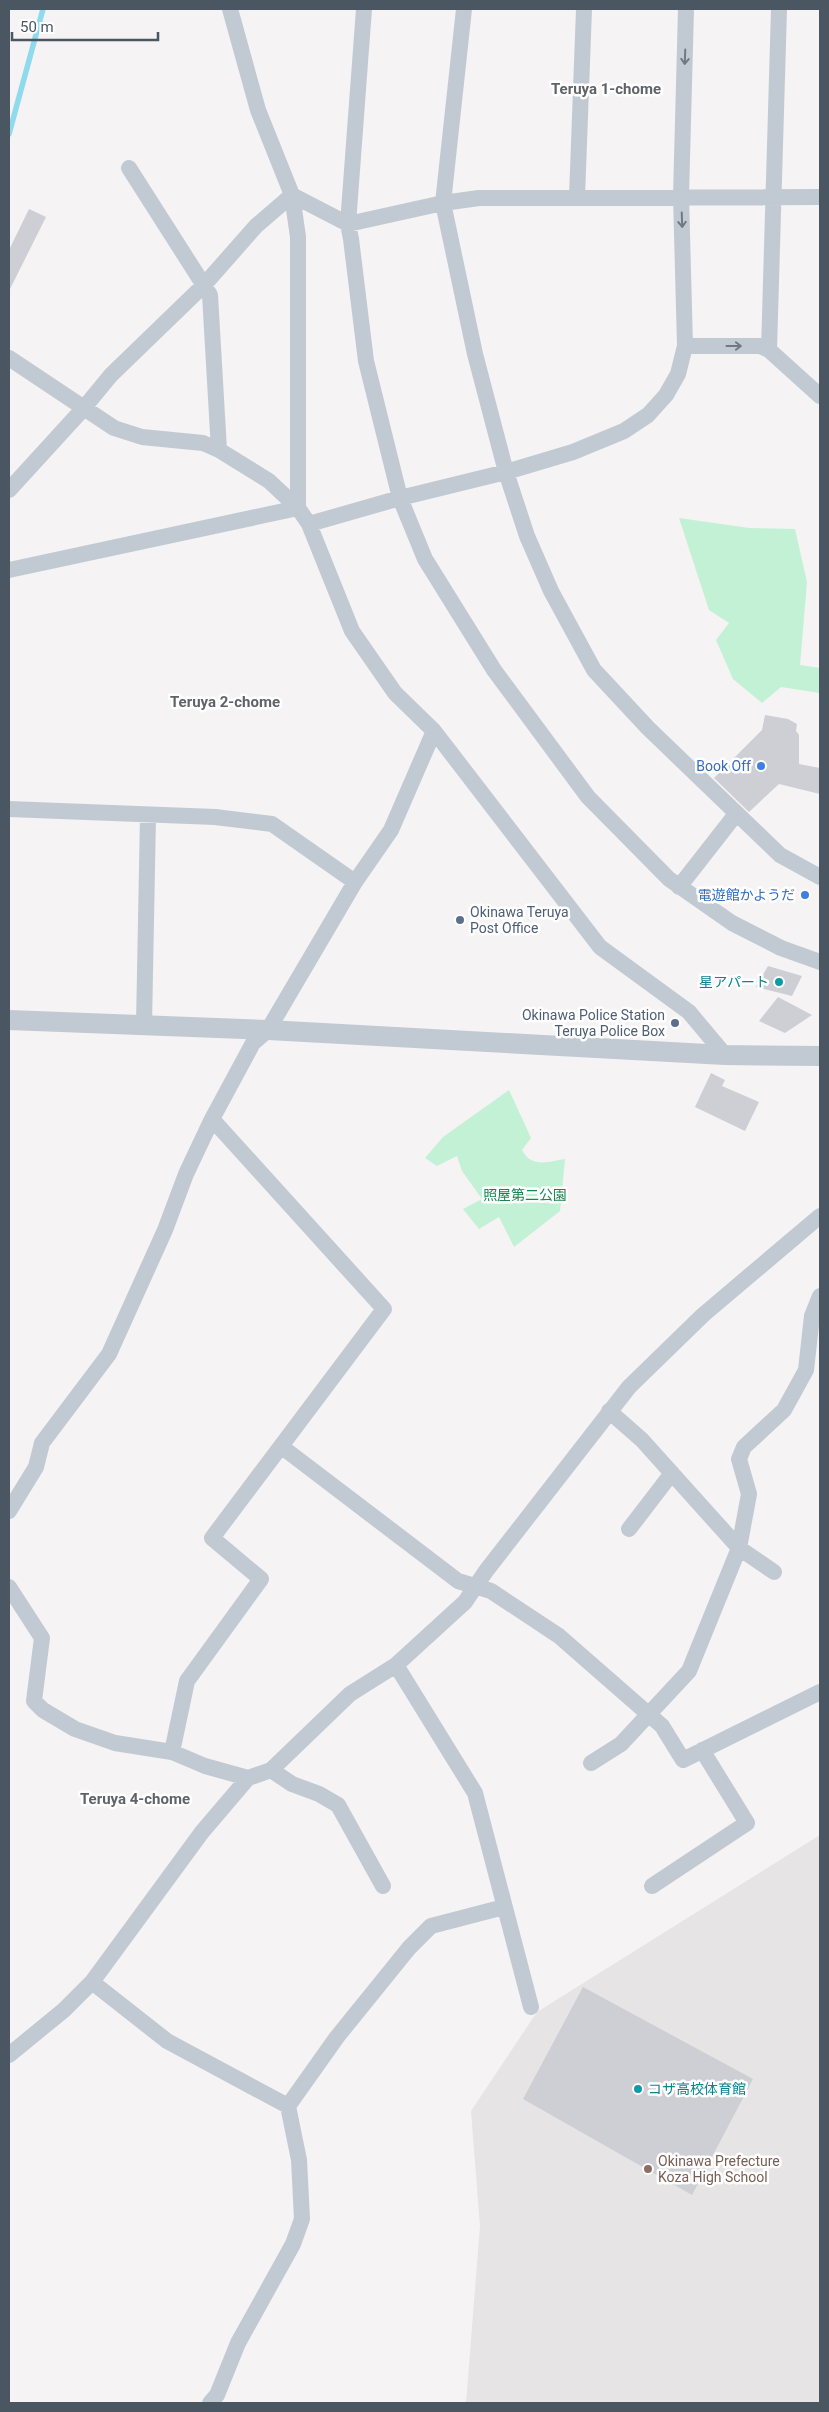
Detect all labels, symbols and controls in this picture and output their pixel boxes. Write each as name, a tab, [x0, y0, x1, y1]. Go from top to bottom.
scale bar	[12, 10, 159, 42]
text: 50 m	[20, 18, 54, 36]
one-way arrow	[680, 49, 689, 65]
district label: Teruya 1-chome	[551, 80, 661, 98]
one-way arrow	[677, 212, 686, 228]
one-way arrow	[726, 341, 742, 351]
district label: Teruya 2-chome	[170, 693, 280, 711]
place label: Book Off	[696, 758, 751, 774]
marker: Book Off	[755, 760, 767, 772]
place label: 電遊館かようだ	[698, 887, 795, 903]
marker: 電遊館かようだ	[799, 889, 811, 901]
place label: Okinawa Teruya Post Office	[470, 904, 569, 936]
marker: Okinawa Teruya Post Office	[454, 914, 466, 926]
place label: 星アパート	[699, 974, 769, 990]
marker: 星アパート	[773, 976, 785, 988]
place label: Okinawa Police Station Teruya Police Box	[522, 1007, 665, 1039]
marker: Okinawa Police Station Teruya Police Box	[669, 1017, 681, 1029]
park label: 照屋第二公園	[483, 1187, 567, 1203]
district label: Teruya 4-chome	[80, 1790, 190, 1808]
place label: コザ高校体育館	[648, 2081, 746, 2097]
marker: コザ高校体育館	[632, 2083, 644, 2095]
place label: Okinawa Prefecture Koza High School	[658, 2153, 780, 2185]
marker: Okinawa Prefecture Koza High School	[642, 2163, 654, 2175]

